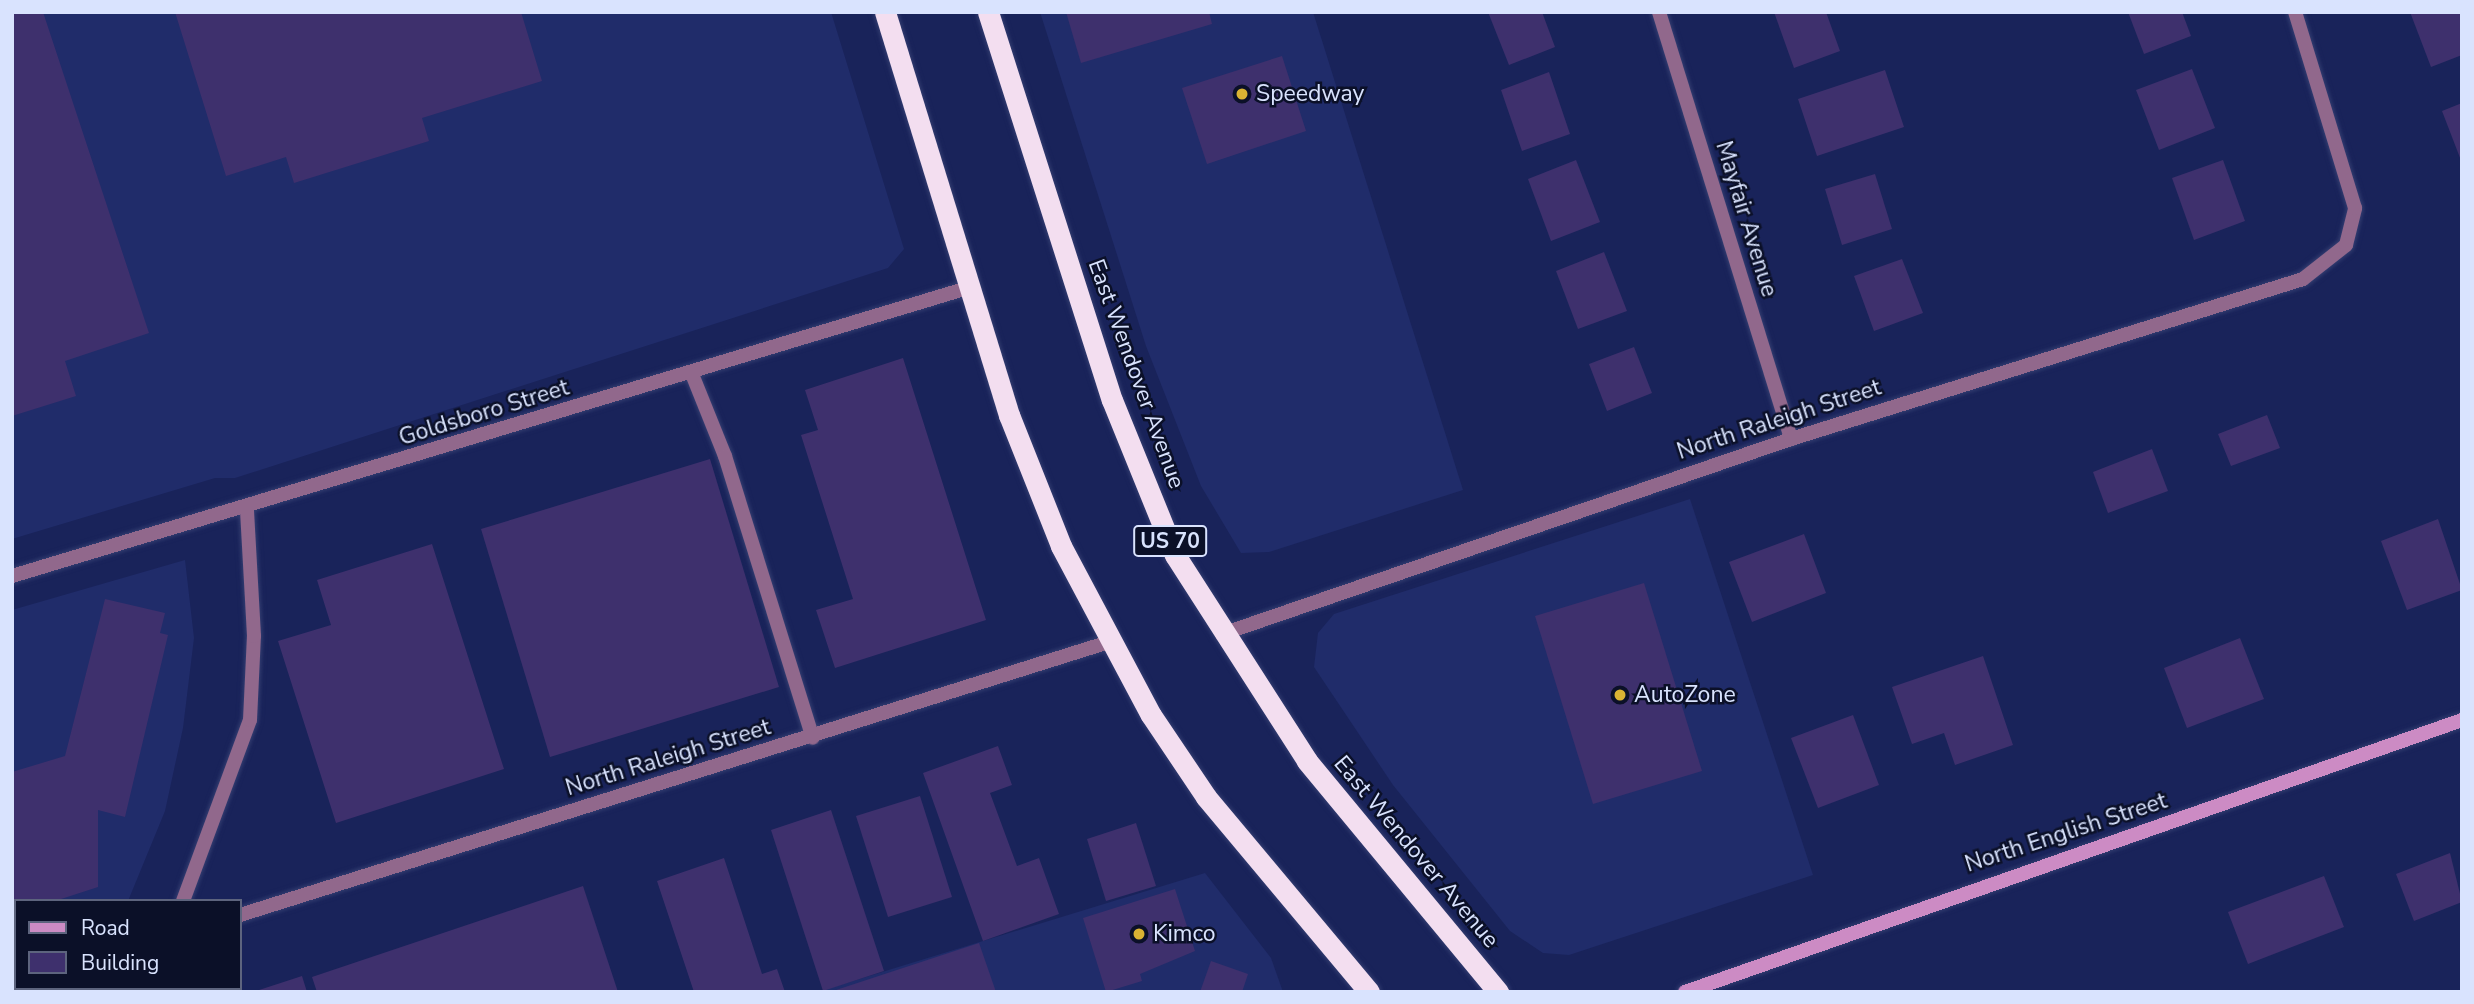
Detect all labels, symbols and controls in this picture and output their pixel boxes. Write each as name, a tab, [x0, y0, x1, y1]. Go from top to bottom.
place label: Speedway	[1256, 80, 1364, 108]
marker: Speedway	[1234, 86, 1250, 102]
street label: Mayfair Avenue	[1709, 138, 1783, 300]
street label: East Wendover Avenue	[1082, 256, 1190, 492]
street label: Goldsboro Street	[396, 374, 572, 452]
street label: North Raleigh Street	[1674, 374, 1884, 466]
road number: US 70	[1132, 524, 1208, 558]
place label: AutoZone	[1634, 681, 1736, 709]
marker: AutoZone	[1612, 687, 1628, 703]
street label: North Raleigh Street	[562, 714, 774, 802]
street label: East Wendover Avenue	[1328, 750, 1504, 954]
street label: North English Street	[1962, 787, 2170, 879]
legend	[14, 899, 242, 990]
text: Road	[81, 914, 130, 942]
place label: Kimco	[1153, 920, 1216, 948]
marker: Kimco	[1131, 926, 1147, 942]
text: Building	[81, 949, 159, 977]

